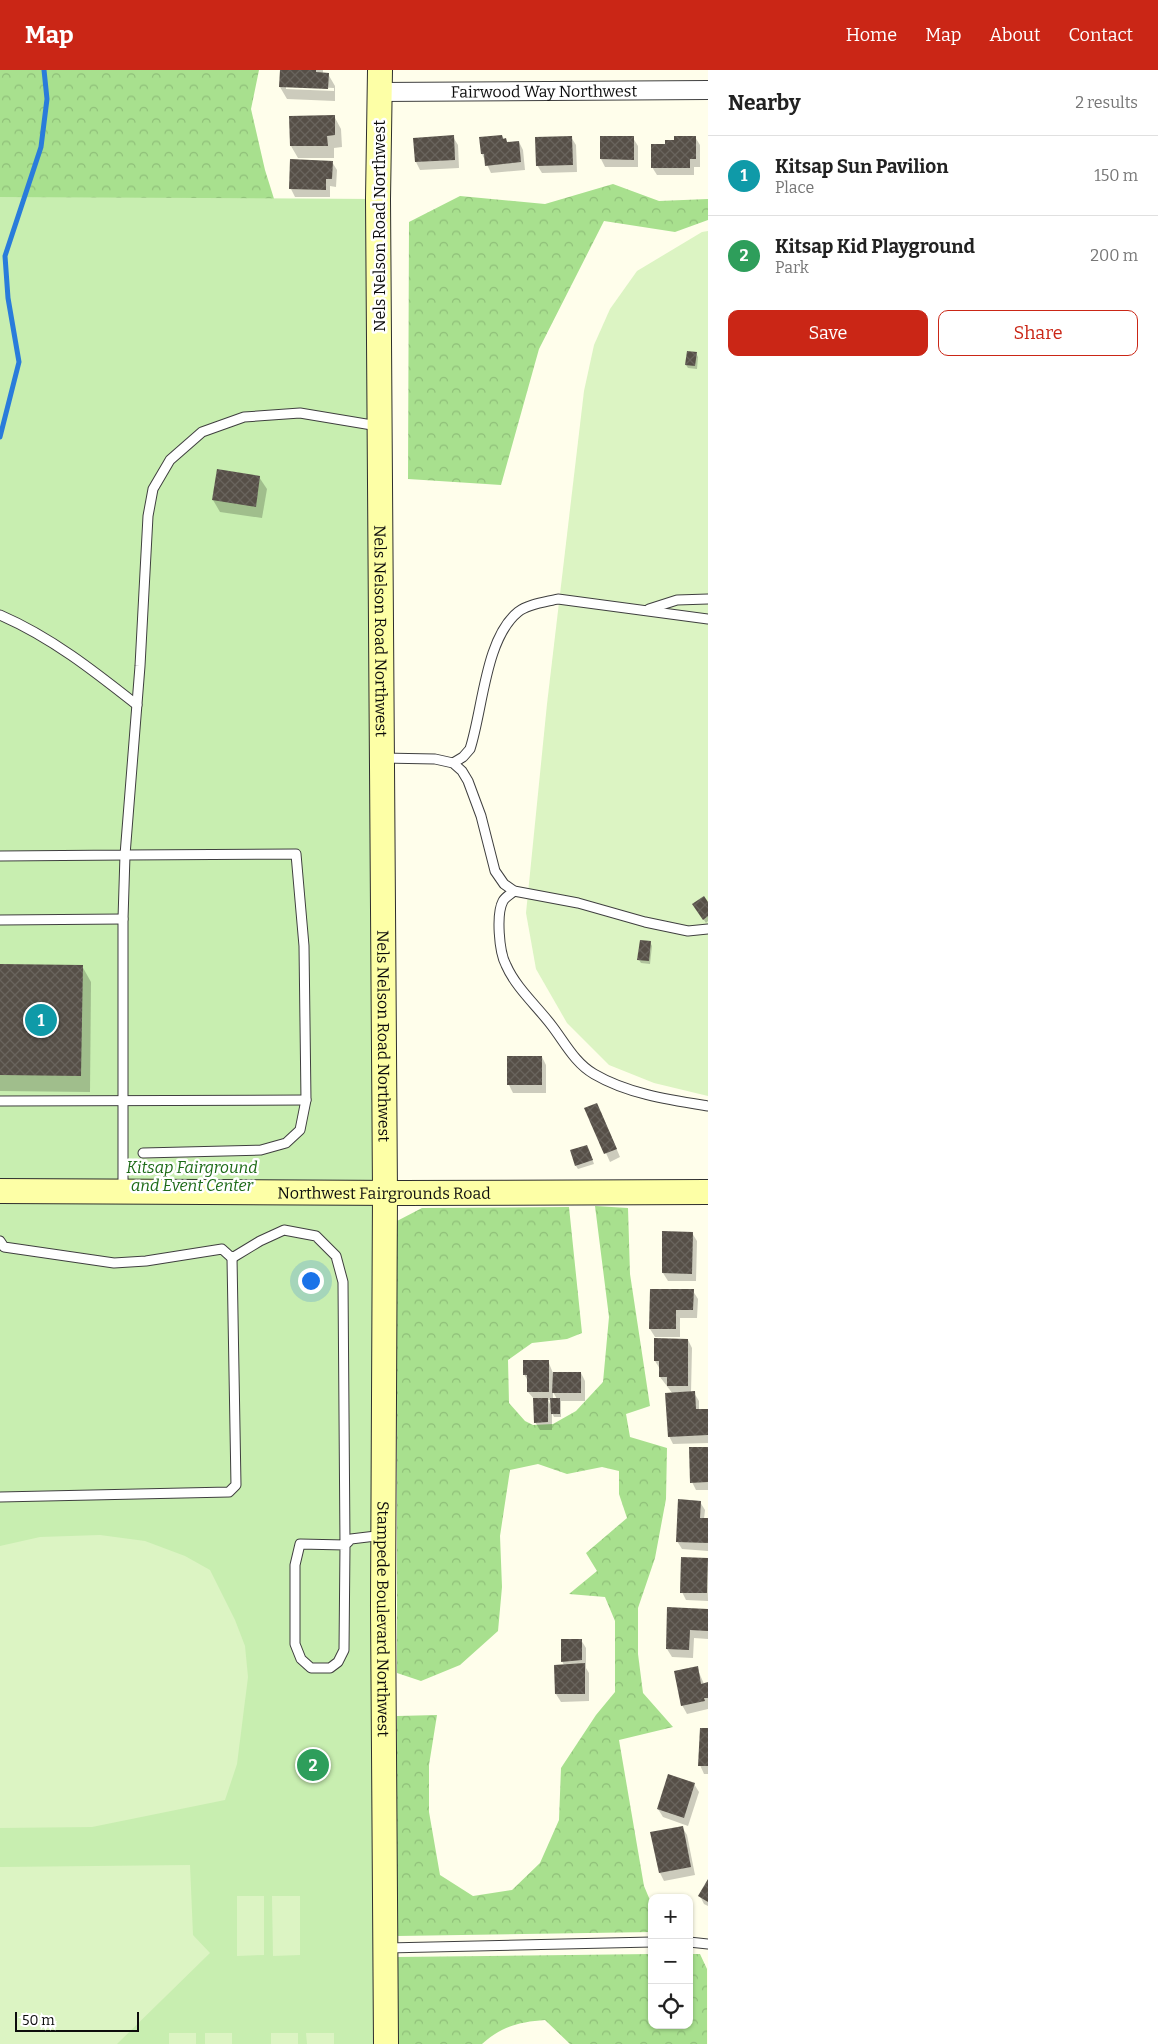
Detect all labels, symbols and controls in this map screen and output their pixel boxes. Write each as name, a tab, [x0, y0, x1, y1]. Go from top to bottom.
text: Map	[25, 21, 74, 49]
text: Home	[846, 24, 897, 46]
text: Map	[925, 24, 961, 46]
text: About	[989, 24, 1040, 46]
text: Contact	[1068, 24, 1133, 46]
street label: Fairwood Way Northwest	[451, 81, 638, 102]
text: Nearby	[728, 90, 801, 116]
text: 2 results	[1075, 93, 1138, 112]
street label: Nels Nelson Road Northwest	[370, 120, 389, 332]
text: Kitsap Sun Pavilion	[775, 155, 949, 178]
text: 1	[741, 166, 747, 185]
text: 150 m	[1094, 166, 1138, 185]
text: Place	[775, 178, 814, 197]
text: Kitsap Kid Playground	[775, 235, 975, 258]
text: 2	[739, 246, 749, 265]
text: 200 m	[1090, 246, 1138, 265]
text: Park	[775, 258, 809, 277]
button: Save	[728, 310, 928, 356]
button: Share	[938, 310, 1138, 356]
street label: Nels Nelson Road Northwest	[370, 525, 391, 737]
street label: Nels Nelson Road Northwest	[373, 930, 394, 1142]
pin: 1	[25, 1001, 57, 1039]
park label: Kitsap Fairground and Event Center	[126, 1158, 258, 1195]
street label: Northwest Fairgrounds Road	[277, 1183, 491, 1203]
your location	[298, 1268, 324, 1294]
street label: Stampede Boulevard Northwest	[373, 1501, 393, 1737]
pin: 2	[297, 1746, 329, 1784]
map controls	[648, 1894, 693, 2029]
button: +	[648, 1894, 693, 1939]
button: −	[648, 1939, 693, 1984]
button: locate	[648, 1984, 693, 2029]
scale bar	[15, 2009, 139, 2032]
text: 50 m	[22, 2012, 55, 2029]

